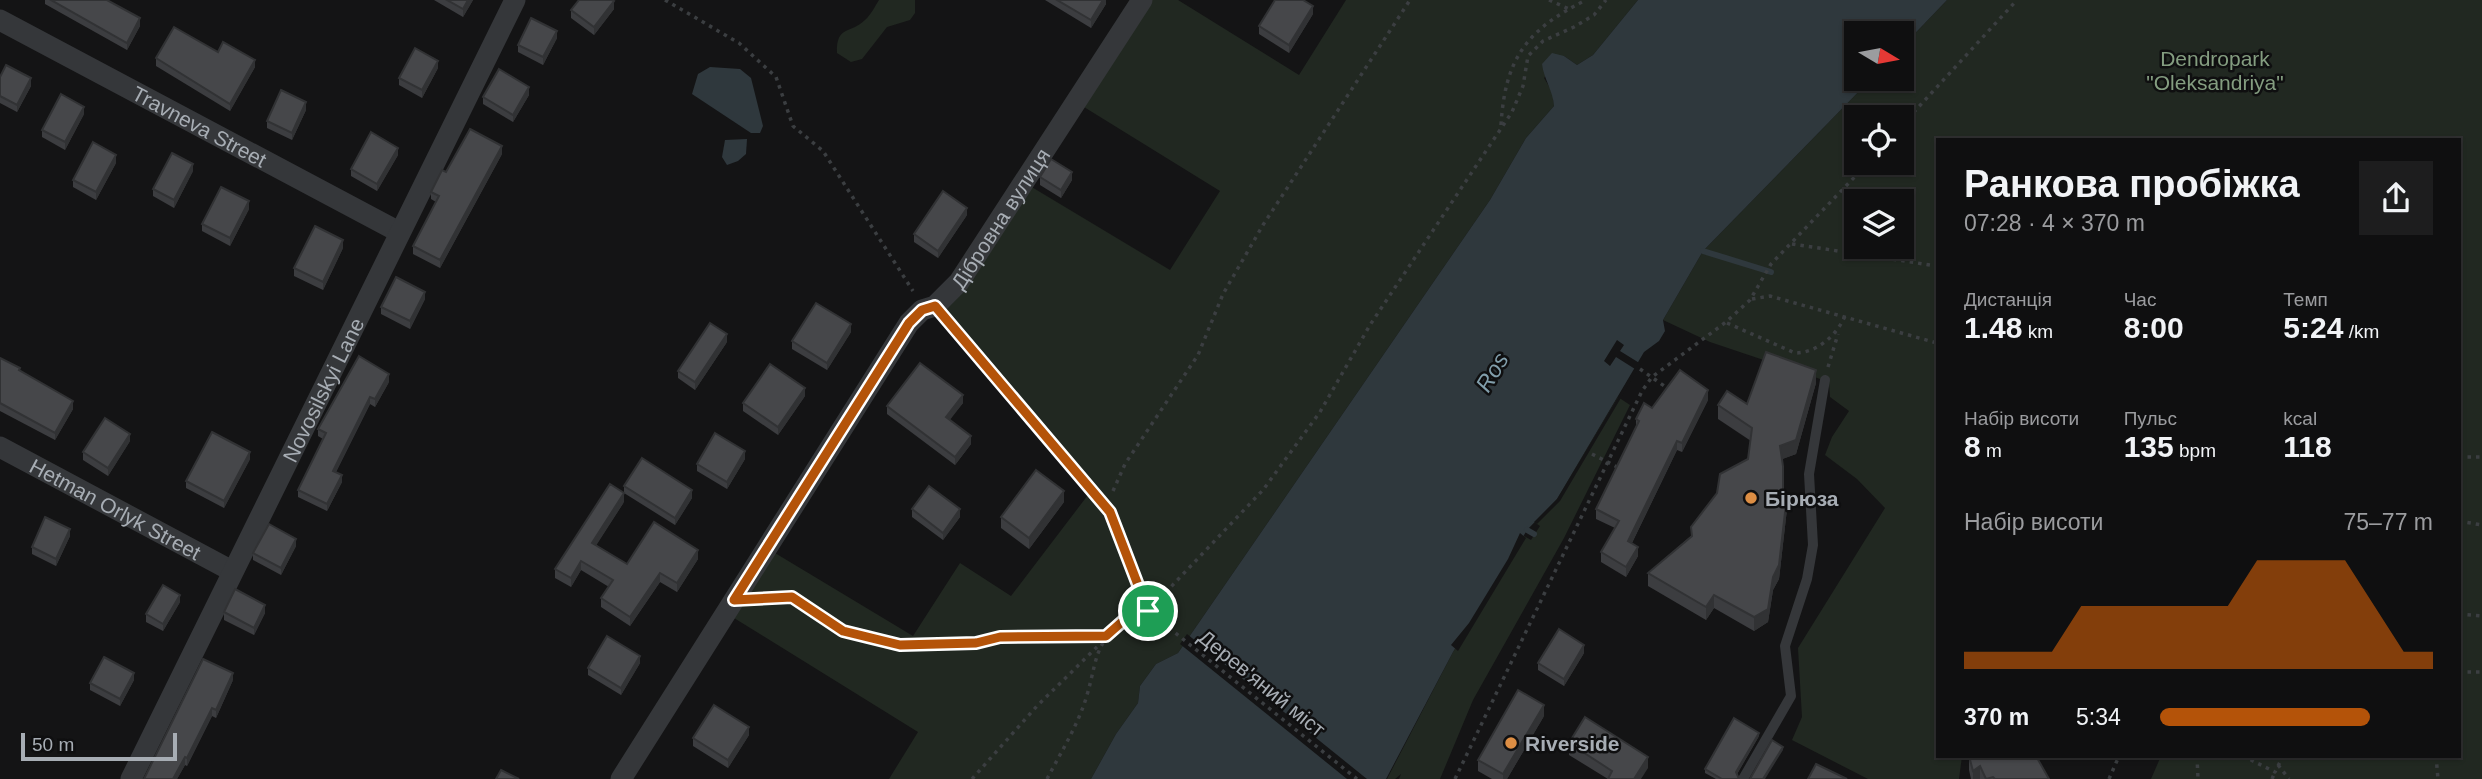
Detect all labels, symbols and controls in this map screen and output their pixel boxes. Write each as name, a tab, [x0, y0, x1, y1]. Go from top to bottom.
north arrow	[1844, 21, 1914, 91]
map controls	[1844, 21, 1914, 259]
park label: Dendropark "Oleksandriya"	[2146, 47, 2284, 94]
street label: Travneva Street	[129, 81, 271, 171]
button: locate	[1844, 105, 1914, 175]
street label: Дібровна вулиця	[946, 144, 1054, 293]
button: share	[2359, 161, 2433, 235]
text: Ранкова пробіжка	[1964, 163, 2300, 205]
button: layers	[1844, 189, 1914, 259]
text: 07:28 · 4 × 370 m	[1964, 210, 2145, 236]
text: Дистанція	[1964, 289, 2052, 310]
text: Час	[2124, 289, 2156, 310]
text: Темп	[2283, 289, 2328, 310]
text: 1.48	[1964, 311, 2022, 344]
text: 8:00	[2124, 311, 2184, 344]
text: 5:24	[2283, 311, 2343, 344]
street label: Novosilskyi Lane	[278, 314, 368, 466]
text: km	[2022, 321, 2053, 342]
text: /km	[2343, 321, 2379, 342]
water label: Ros	[1470, 347, 1514, 396]
text: Набір висоти	[1964, 408, 2079, 429]
text: Пульс	[2124, 408, 2177, 429]
text: kcal	[2283, 408, 2317, 429]
text: 8	[1964, 430, 1981, 463]
text: 135	[2124, 430, 2174, 463]
text: 118	[2283, 430, 2332, 463]
text: m	[1981, 440, 2002, 461]
text: bpm	[2174, 440, 2216, 461]
street label: Hetman Orlyk Street	[26, 454, 205, 564]
place label: Бірюза	[1765, 487, 1839, 510]
marker: Бірюза	[1743, 490, 1759, 506]
text: Набір висоти	[1964, 509, 2103, 535]
text: 75–77 m	[2343, 509, 2433, 535]
pin	[1118, 581, 1178, 641]
icon: arrive	[1129, 592, 1167, 630]
street label: Дерев'яний міст	[1194, 625, 1330, 741]
text: 370 m	[1964, 704, 2029, 730]
text: 5:34	[2076, 704, 2121, 730]
scale bar	[21, 730, 177, 762]
place label: Riverside	[1525, 732, 1620, 755]
text: 50 m	[32, 734, 74, 755]
marker: Riverside	[1503, 735, 1519, 751]

